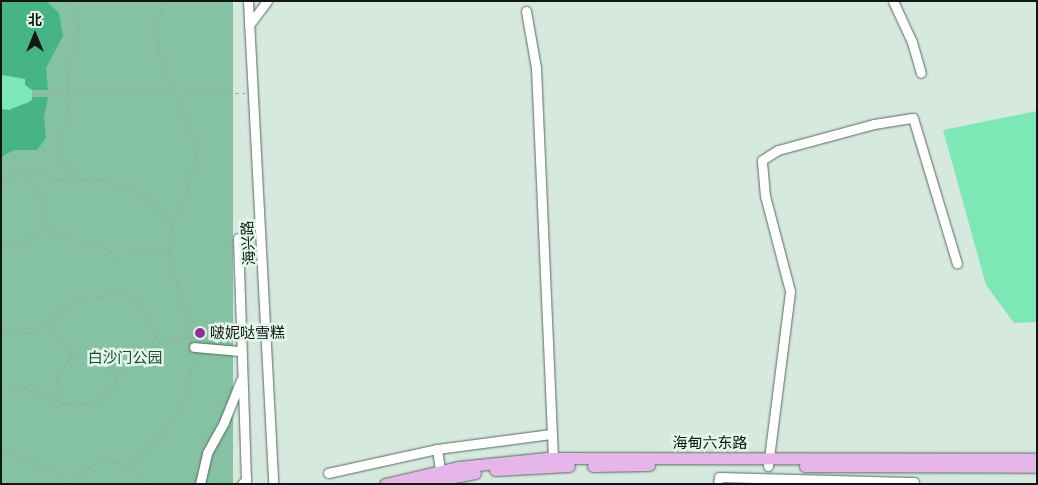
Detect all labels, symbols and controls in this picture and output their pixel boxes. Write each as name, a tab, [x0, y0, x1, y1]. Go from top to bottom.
north arrow	[10, 10, 60, 60]
text: 北	[28, 12, 42, 28]
street label: 海兴路	[238, 220, 258, 266]
place label: 啵妮哒雪糕	[210, 324, 285, 342]
marker: 啵妮哒雪糕	[194, 327, 206, 339]
park label: 白沙门公园	[88, 349, 162, 367]
street label: 海甸六东路	[673, 434, 747, 452]

